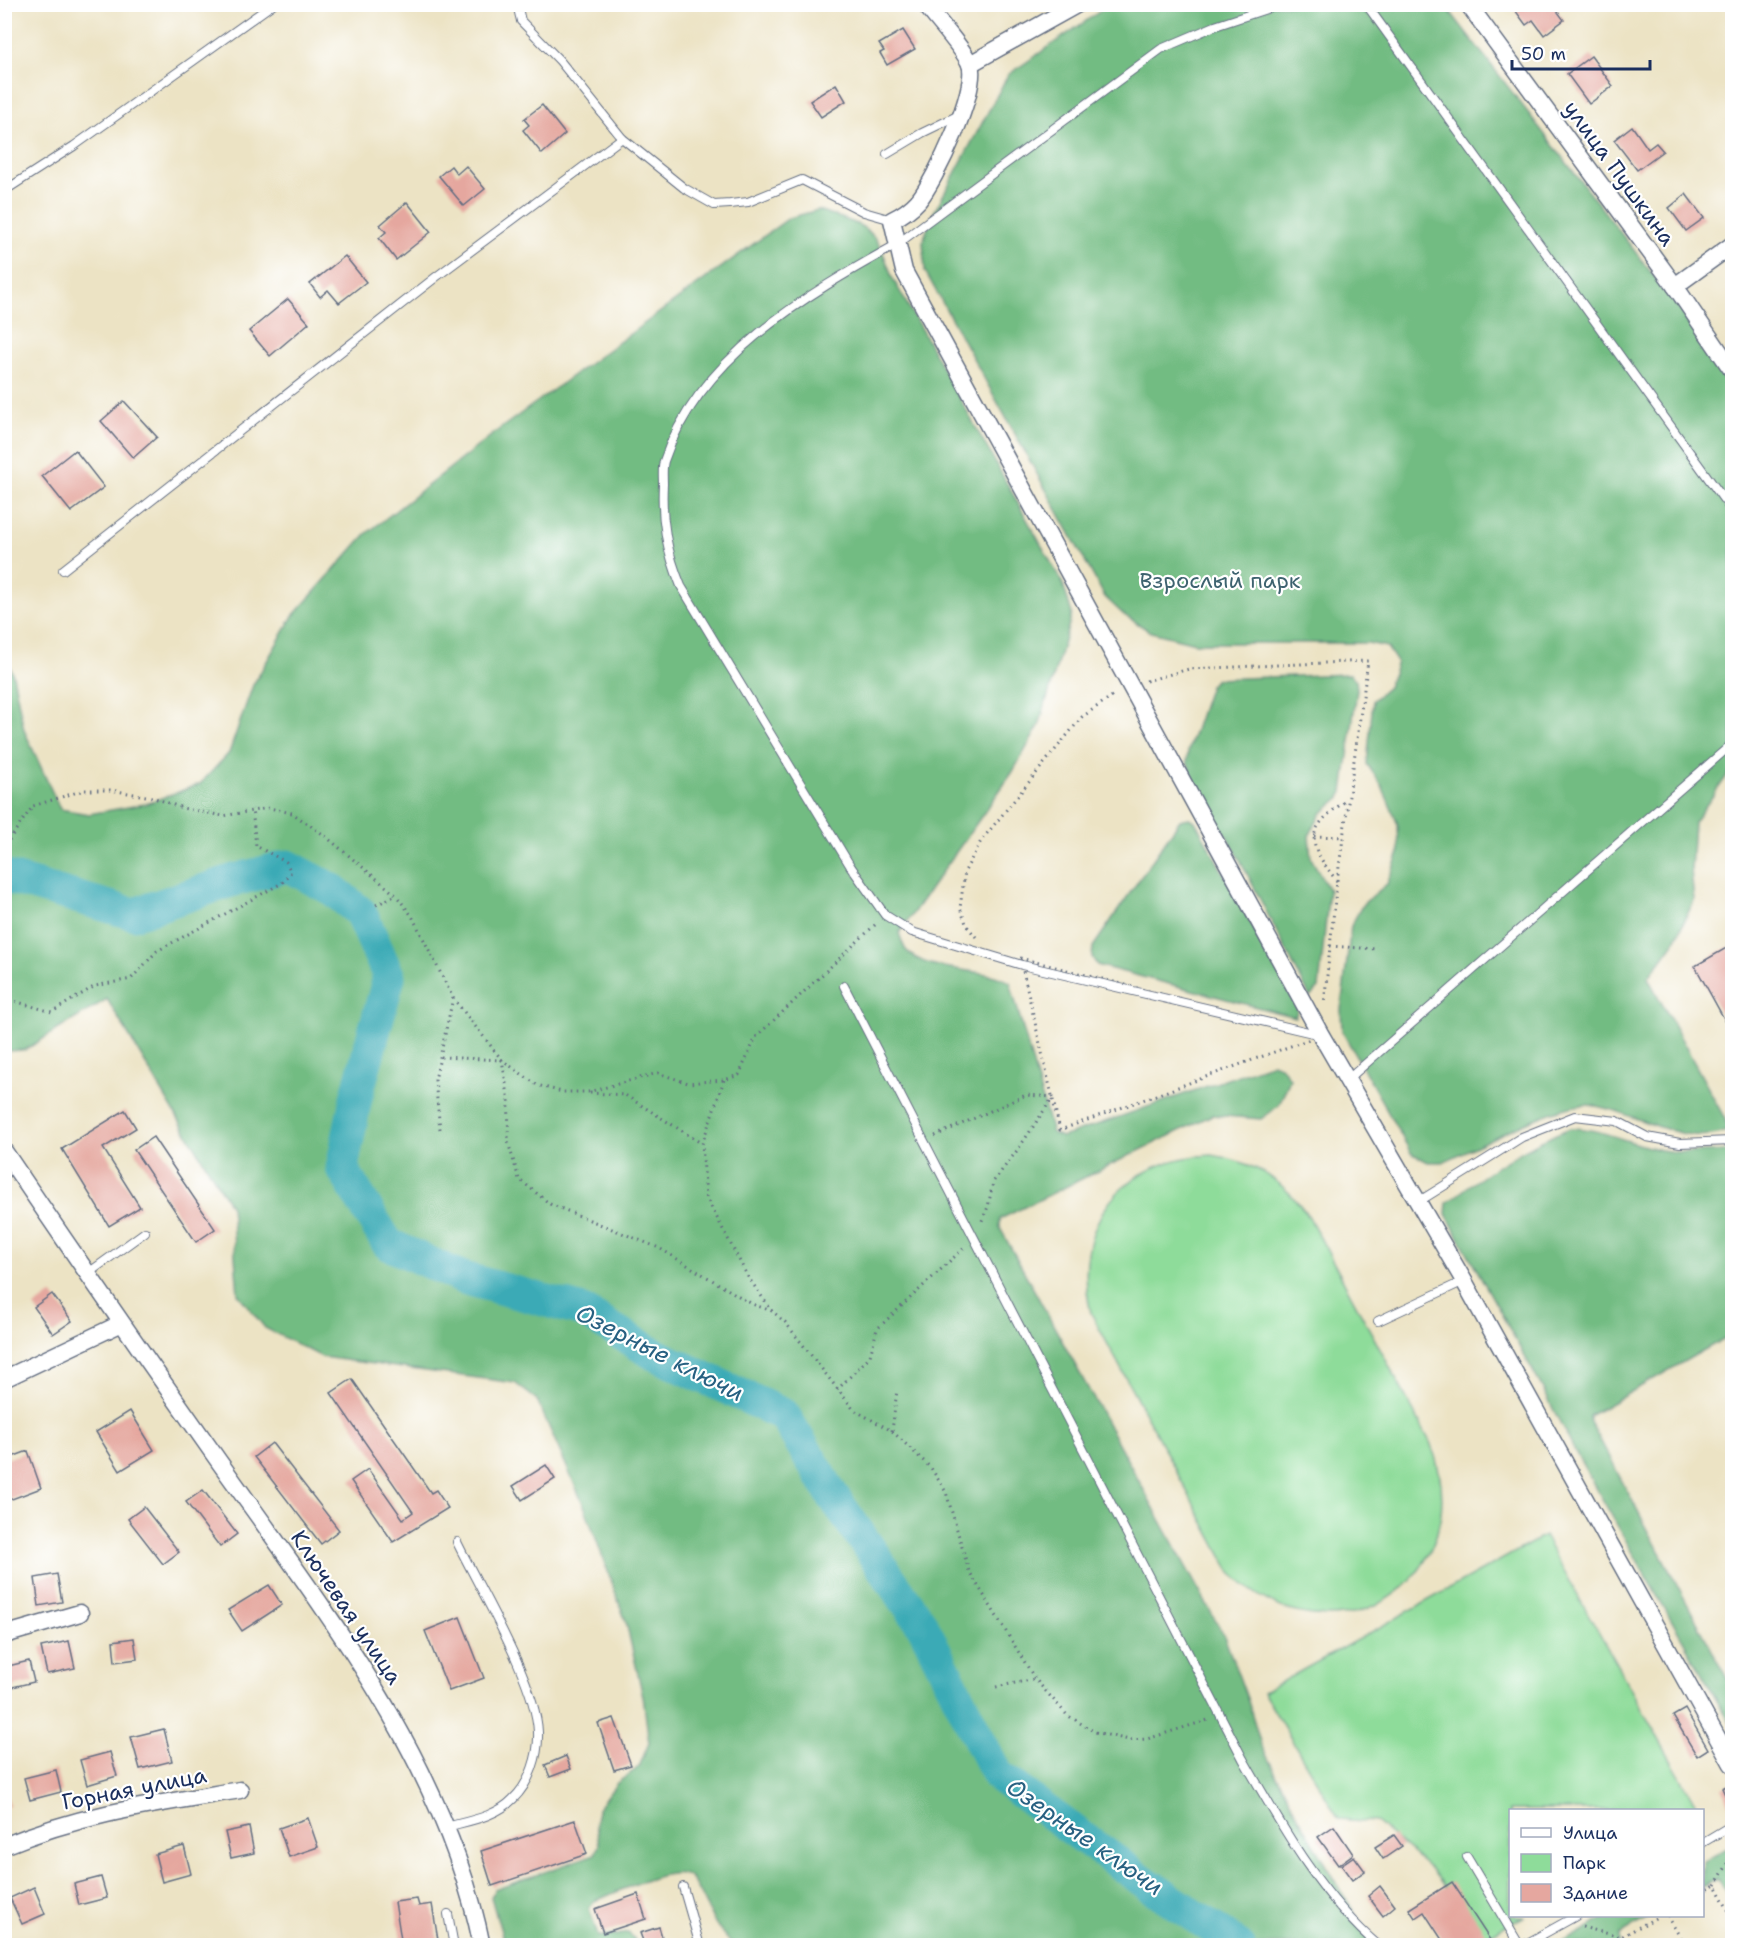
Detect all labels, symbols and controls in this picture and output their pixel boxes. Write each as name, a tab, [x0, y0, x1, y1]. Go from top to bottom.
scale bar	[1512, 33, 1650, 71]
text: 50 m	[1521, 42, 1566, 66]
street label: улица Пушкина	[1557, 95, 1682, 252]
park label: Взрослый парк	[1139, 566, 1301, 595]
water label: Озерные ключи	[570, 1297, 750, 1409]
street label: Ключевая улица	[284, 1524, 409, 1690]
street label: Горная улица	[59, 1760, 209, 1817]
water label: Озерные ключи	[1000, 1771, 1170, 1903]
legend	[1509, 1809, 1704, 1917]
text: Улица	[1563, 1821, 1617, 1845]
text: Парк	[1563, 1851, 1606, 1875]
text: Здание	[1563, 1881, 1628, 1905]

